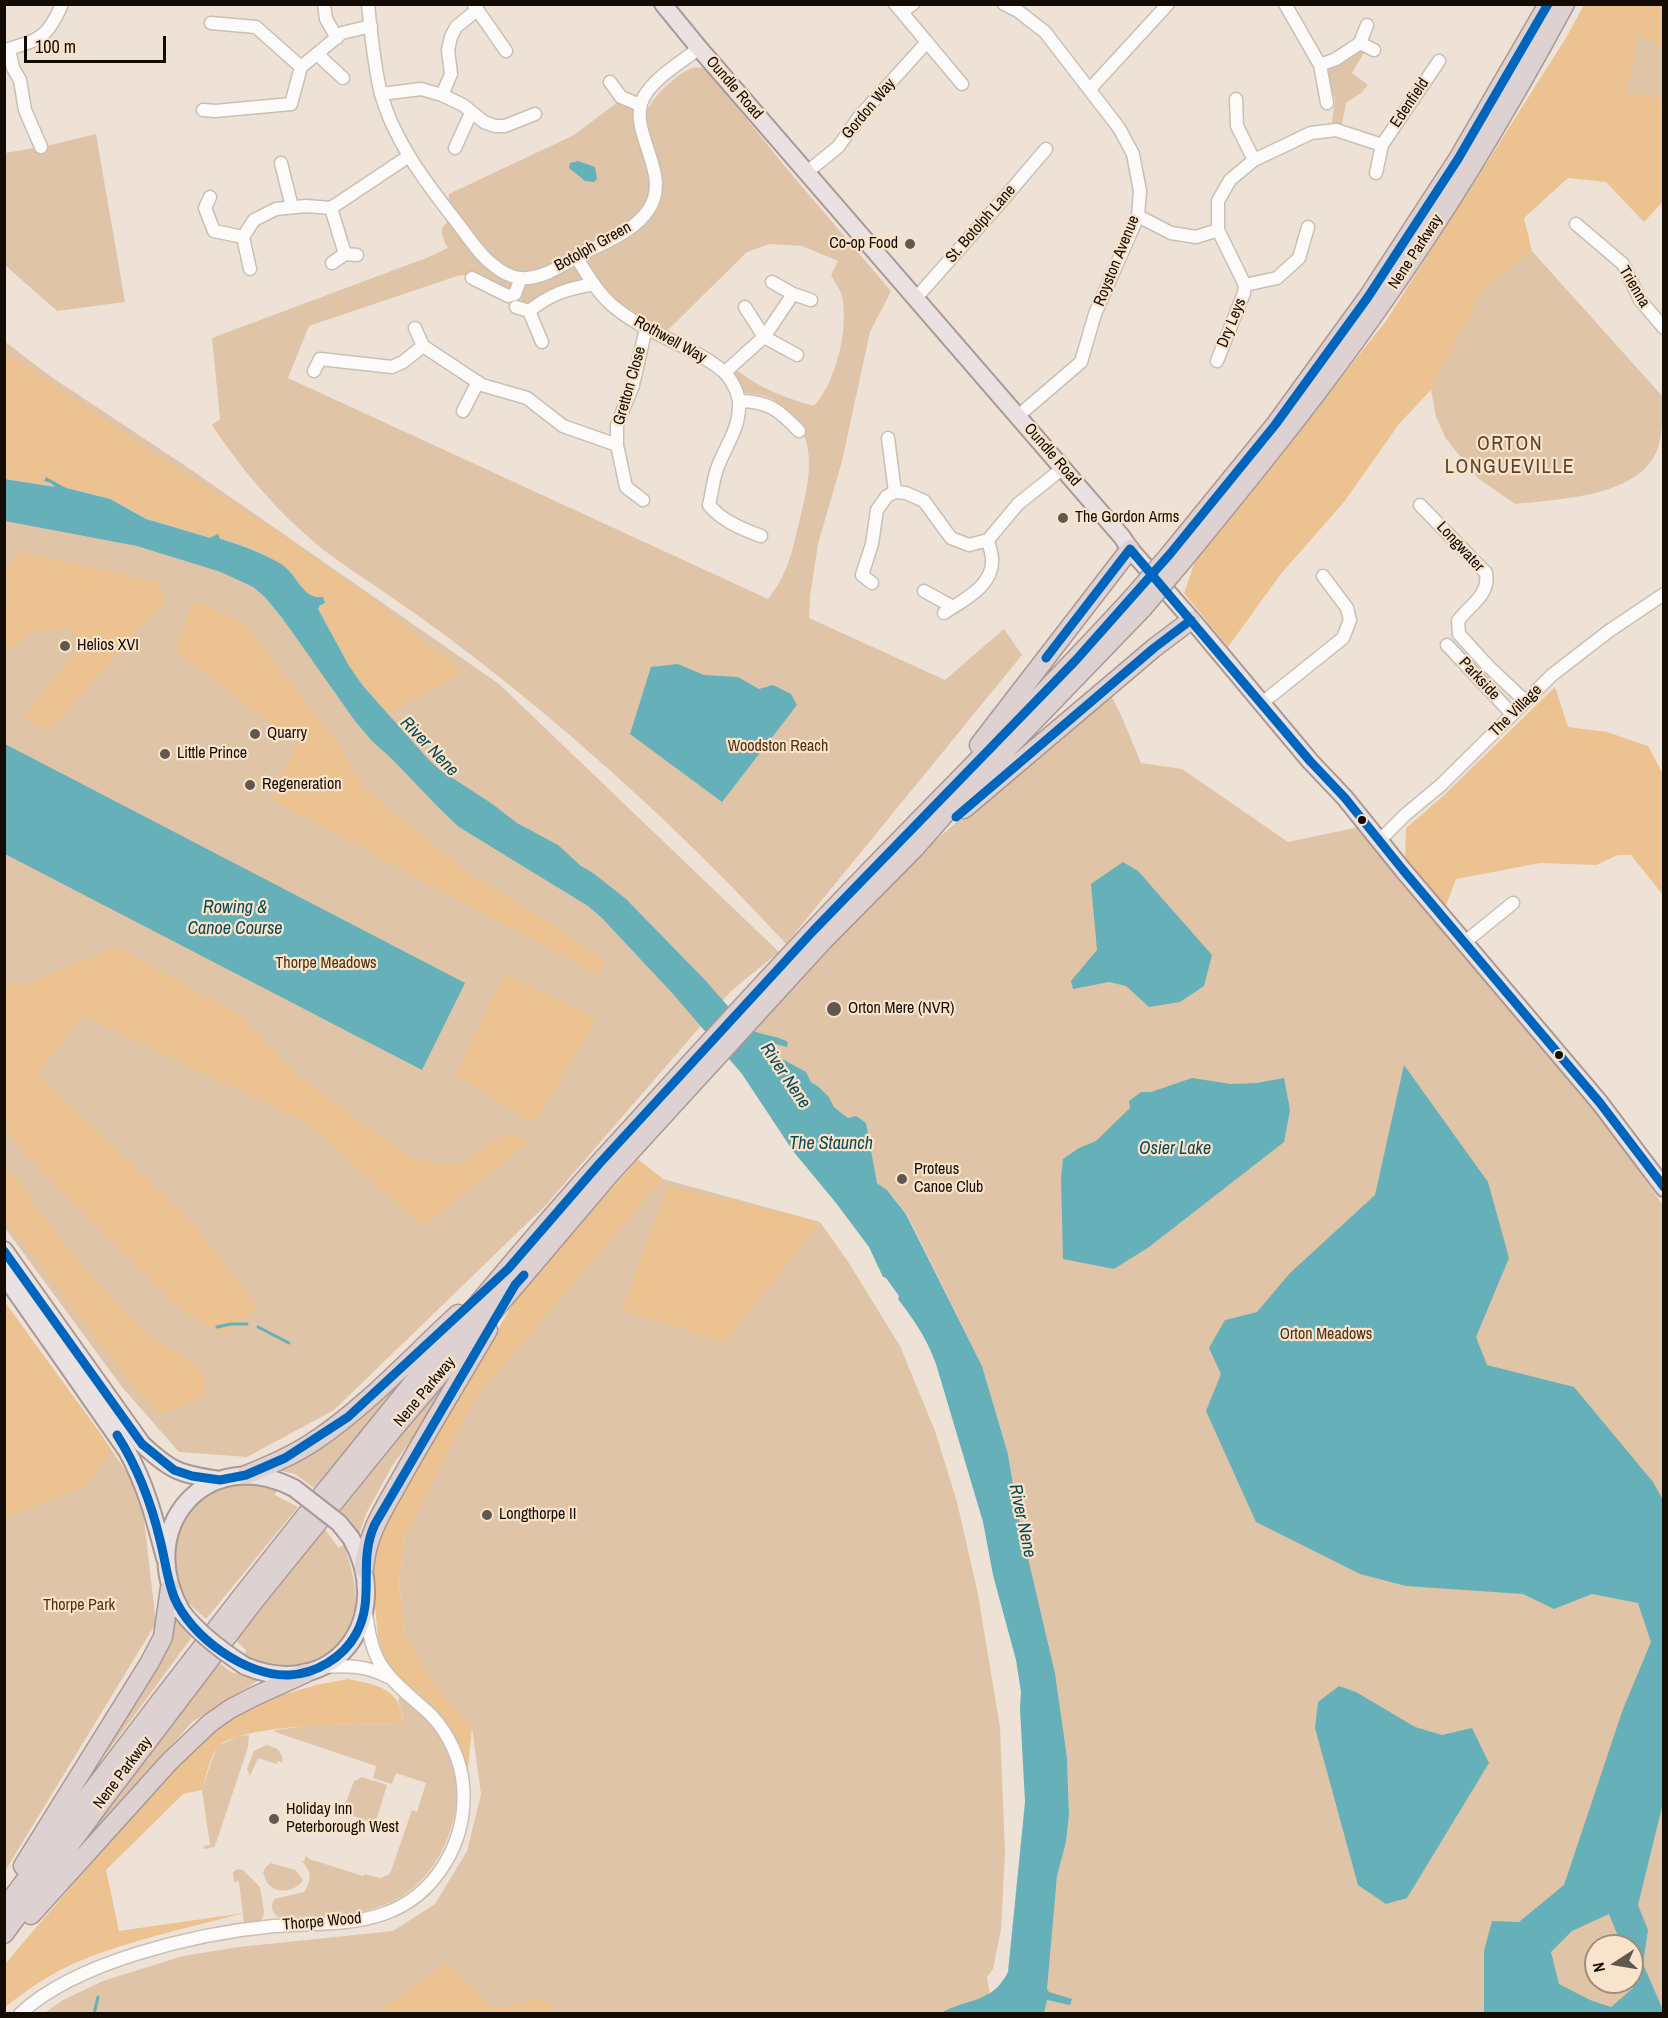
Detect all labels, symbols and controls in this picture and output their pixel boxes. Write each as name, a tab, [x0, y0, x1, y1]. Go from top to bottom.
scale bar	[27, 24, 170, 62]
text: 100 m	[35, 34, 76, 59]
street label: Oundle Road	[701, 53, 767, 123]
street label: Gordon Way	[838, 75, 900, 143]
street label: Edenfield	[1387, 75, 1433, 131]
street label: St. Botolph Lane	[942, 181, 1020, 267]
street label: Nene Parkway	[1385, 211, 1447, 293]
street label: Royston Avenue	[1090, 213, 1144, 309]
street label: Botolph Green	[551, 218, 635, 276]
place label: Co-op Food	[829, 234, 898, 254]
marker: Co-op Food	[903, 237, 917, 251]
street label: Trienna	[1614, 263, 1654, 311]
street label: Dry Leys	[1213, 295, 1251, 351]
street label: Rothwell Way	[630, 312, 710, 368]
street label: Gretton Close	[610, 344, 650, 428]
street label: Oundle Road	[1019, 420, 1085, 490]
district label: ORTON LONGUEVILLE	[1445, 433, 1575, 480]
place label: The Gordon Arms	[1075, 508, 1179, 528]
marker: The Gordon Arms	[1056, 511, 1070, 525]
street label: Longwater	[1432, 518, 1488, 576]
place label: Helios XVI	[77, 636, 139, 656]
marker: Helios XVI	[58, 639, 72, 653]
street label: Parkside	[1454, 654, 1504, 704]
street label: The Village	[1486, 681, 1546, 741]
water label: River Nene	[395, 713, 463, 781]
place label: Quarry	[267, 724, 307, 744]
marker: Quarry	[248, 727, 262, 741]
park label: Woodston Reach	[728, 737, 828, 757]
place label: Little Prince	[177, 744, 247, 764]
marker: Little Prince	[158, 747, 172, 761]
place label: Regeneration	[262, 775, 342, 795]
marker: Regeneration	[243, 778, 257, 792]
unlabelled marker	[1356, 814, 1368, 826]
water label: Rowing & Canoe Course	[187, 897, 283, 940]
park label: Thorpe Meadows	[275, 954, 377, 974]
place label: Orton Mere (NVR)	[848, 999, 954, 1019]
marker: Orton Mere (NVR)	[825, 1000, 843, 1018]
water label: River Nene	[755, 1039, 815, 1113]
unlabelled marker	[1553, 1049, 1565, 1061]
water label: The Staunch	[789, 1133, 873, 1155]
water label: Osier Lake	[1139, 1138, 1211, 1160]
place label: Proteus Canoe Club	[914, 1160, 983, 1198]
marker: Proteus Canoe Club	[895, 1172, 909, 1186]
park label: Orton Meadows	[1280, 1325, 1372, 1345]
street label: Nene Parkway	[390, 1353, 460, 1431]
water label: River Nene	[1004, 1482, 1040, 1560]
place label: Longthorpe II	[499, 1505, 576, 1525]
marker: Longthorpe II	[480, 1508, 494, 1522]
park label: Thorpe Park	[43, 1596, 115, 1616]
street label: Nene Parkway	[90, 1733, 156, 1813]
place label: Holiday Inn Peterborough West	[286, 1800, 399, 1838]
marker: Holiday Inn Peterborough West	[267, 1812, 281, 1826]
street label: Thorpe Wood	[282, 1909, 362, 1935]
north arrow	[1584, 1934, 1644, 1994]
text: N	[1587, 1960, 1610, 1974]

